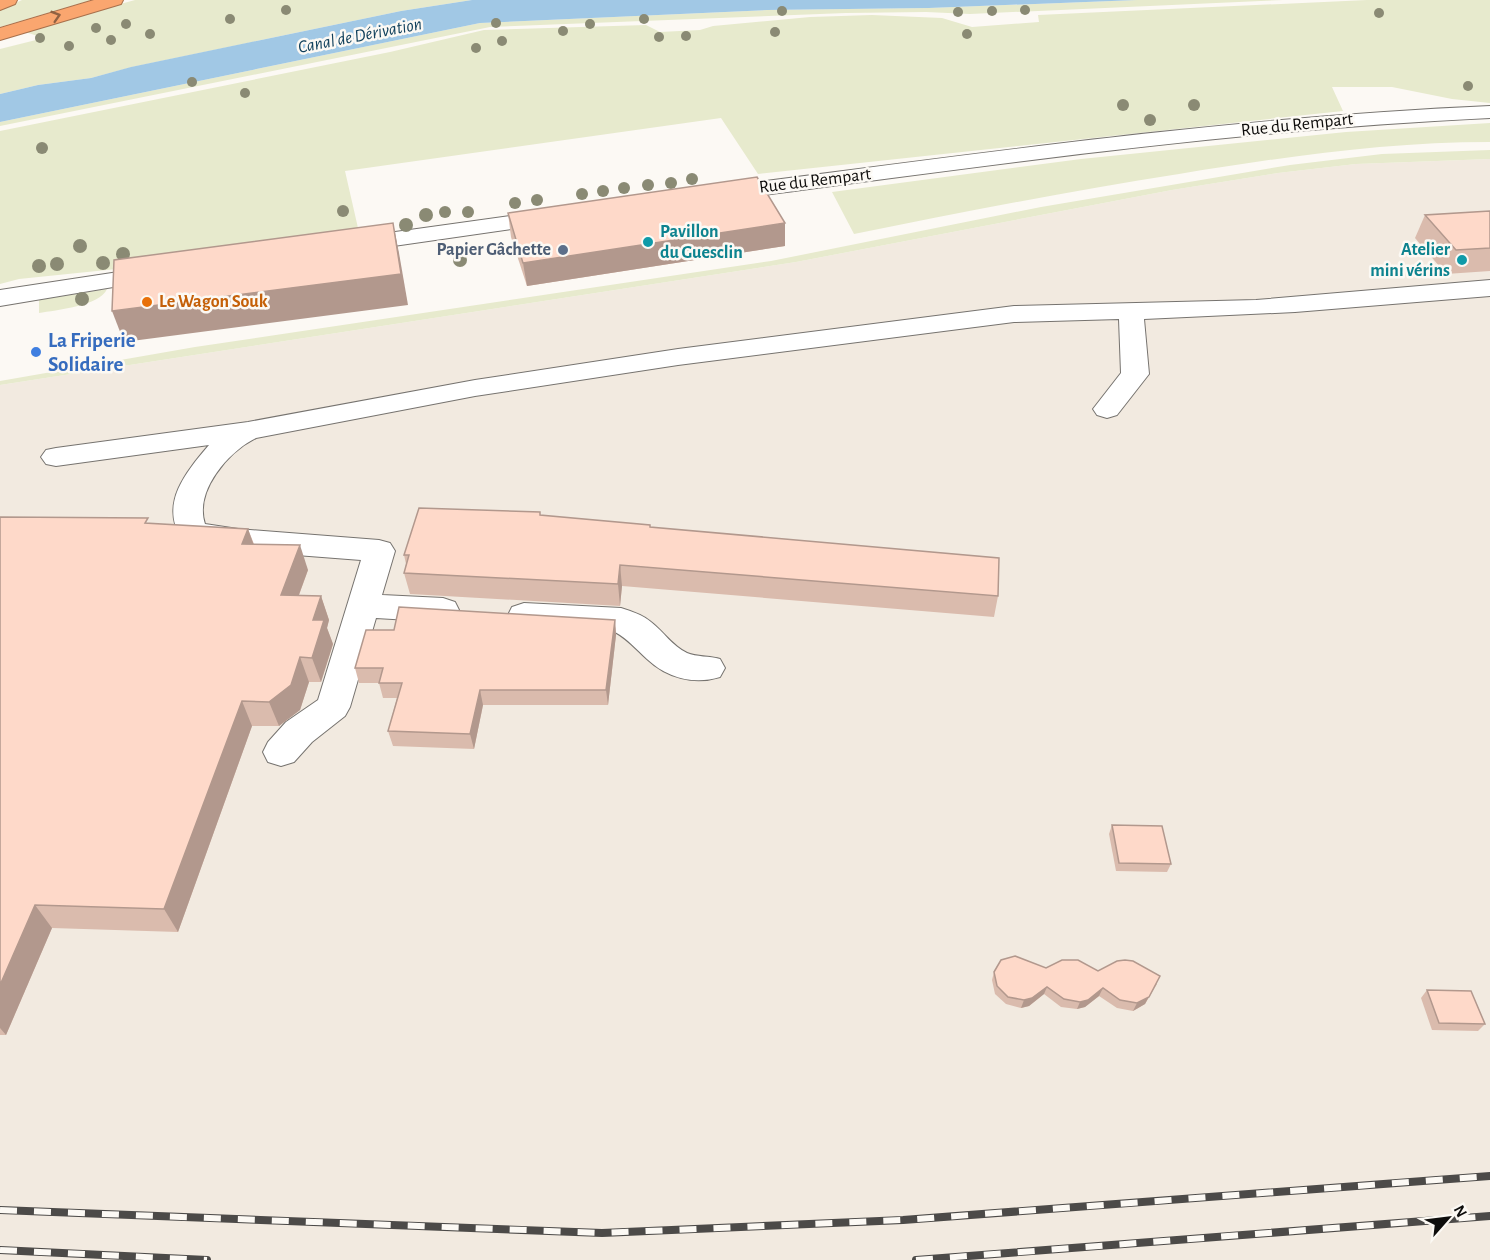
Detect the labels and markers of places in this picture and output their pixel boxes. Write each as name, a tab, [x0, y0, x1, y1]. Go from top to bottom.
place label: Pavillon du Guesclin	[660, 223, 743, 262]
marker: Pavillon du Guesclin	[641, 235, 655, 249]
place label: Papier Gâchette	[437, 241, 551, 259]
place label: Atelier mini vérins	[1370, 241, 1451, 280]
marker: Papier Gâchette	[556, 243, 570, 257]
marker: Atelier mini vérins	[1455, 253, 1469, 267]
place label: Le Wagon Souk	[159, 293, 268, 311]
marker: Le Wagon Souk	[140, 295, 154, 309]
place label: La Friperie Solidaire	[48, 330, 136, 375]
marker: La Friperie Solidaire	[29, 345, 43, 359]

